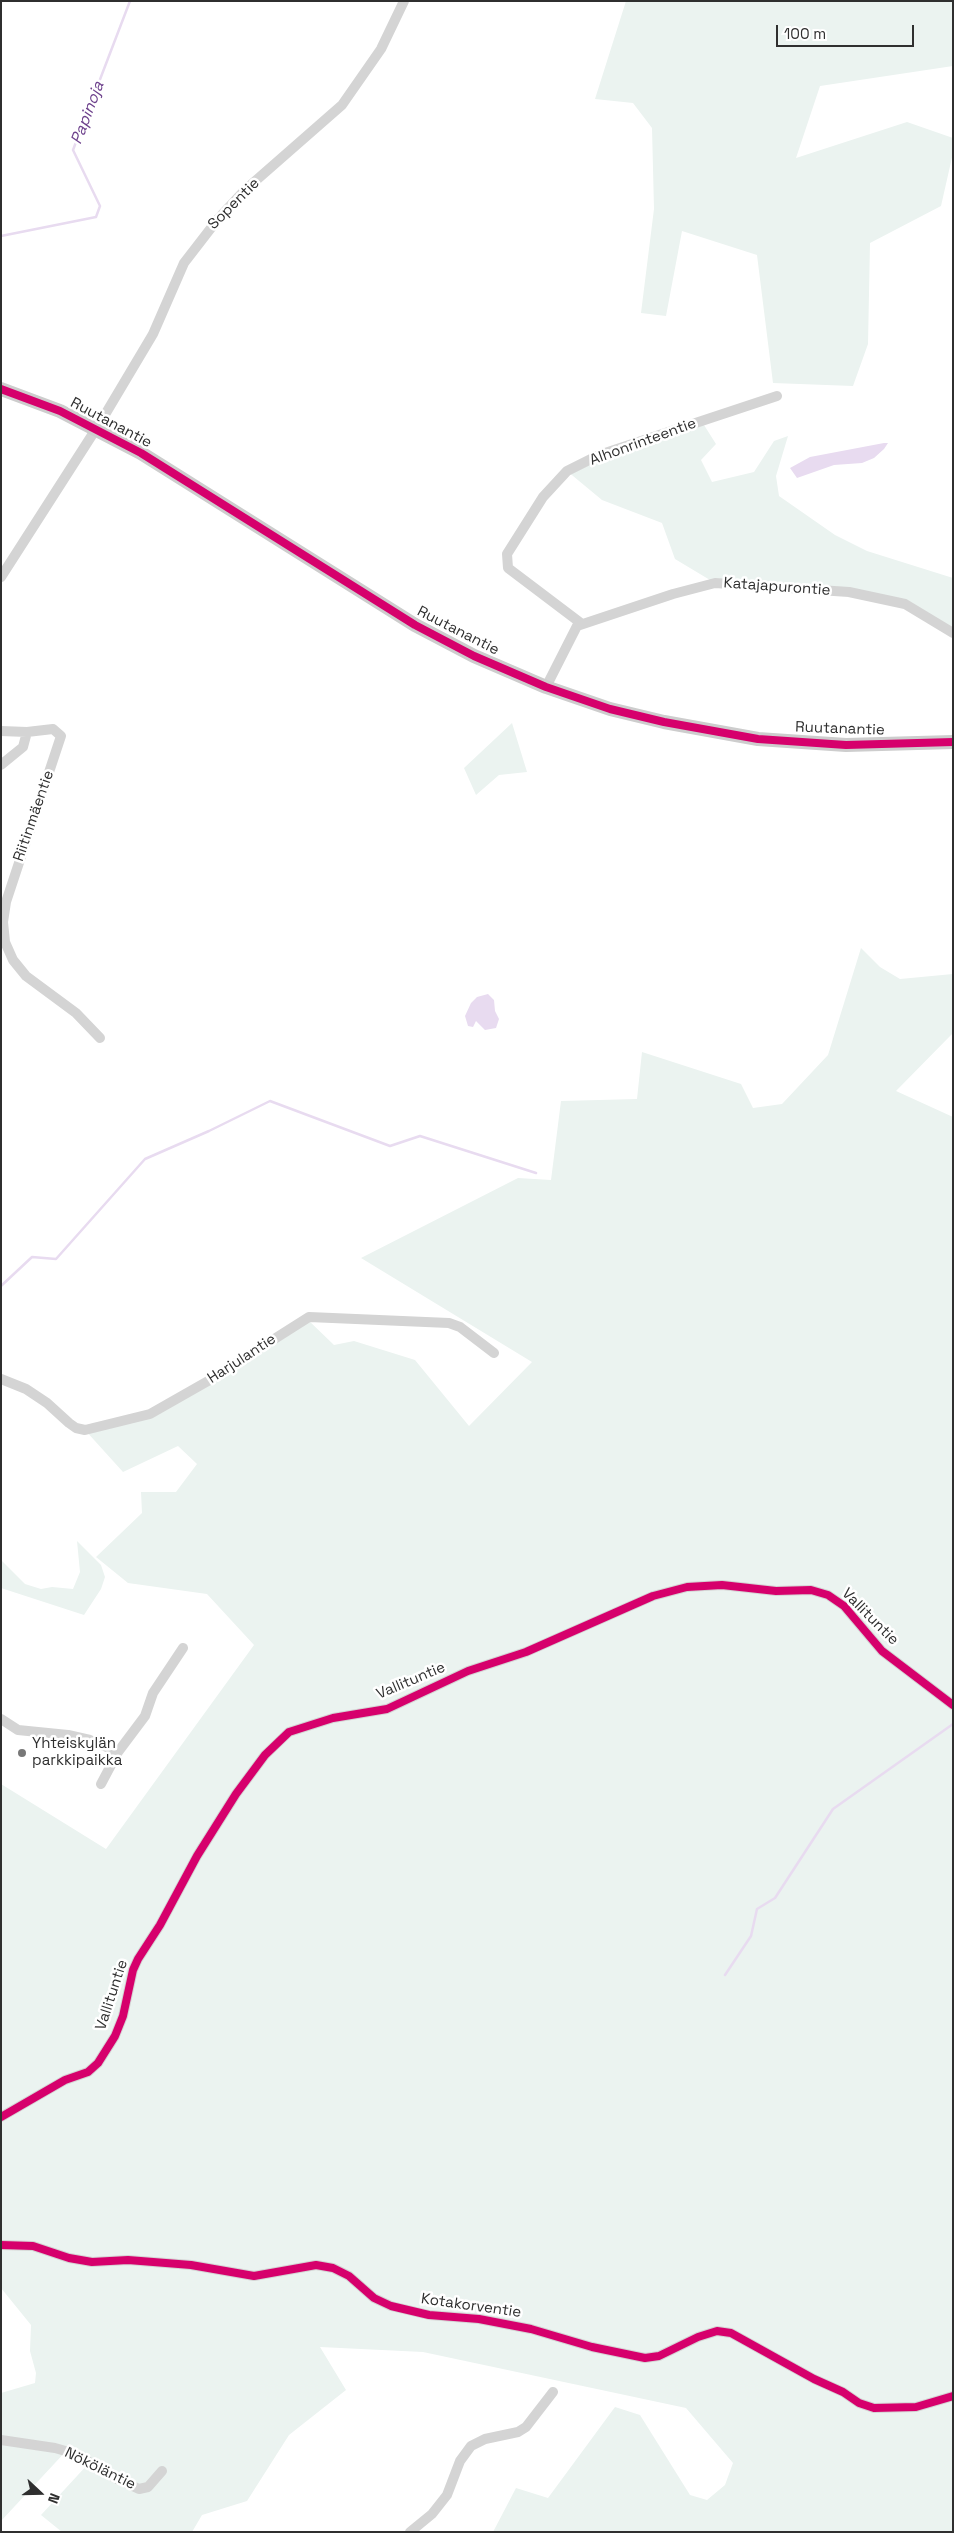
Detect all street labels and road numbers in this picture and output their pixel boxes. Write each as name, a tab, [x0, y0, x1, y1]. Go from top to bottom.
street label: Sopentie	[204, 174, 264, 234]
street label: Ruutanantie	[67, 394, 155, 452]
street label: Alhonrinteentie	[587, 414, 699, 470]
street label: Katajapurontie	[723, 574, 831, 600]
street label: Ruutanantie	[414, 603, 502, 659]
street label: Ruutanantie	[795, 718, 885, 740]
street label: Riitinmäentie	[10, 768, 58, 864]
street label: Harjulantie	[204, 1330, 280, 1388]
street label: Vallituntie	[838, 1585, 902, 1649]
street label: Vallituntie	[374, 1658, 448, 1704]
street label: Vallituntie	[92, 1958, 132, 2032]
street label: Kotakorventie	[420, 2290, 522, 2322]
street label: Nököläntie	[61, 2444, 139, 2494]

